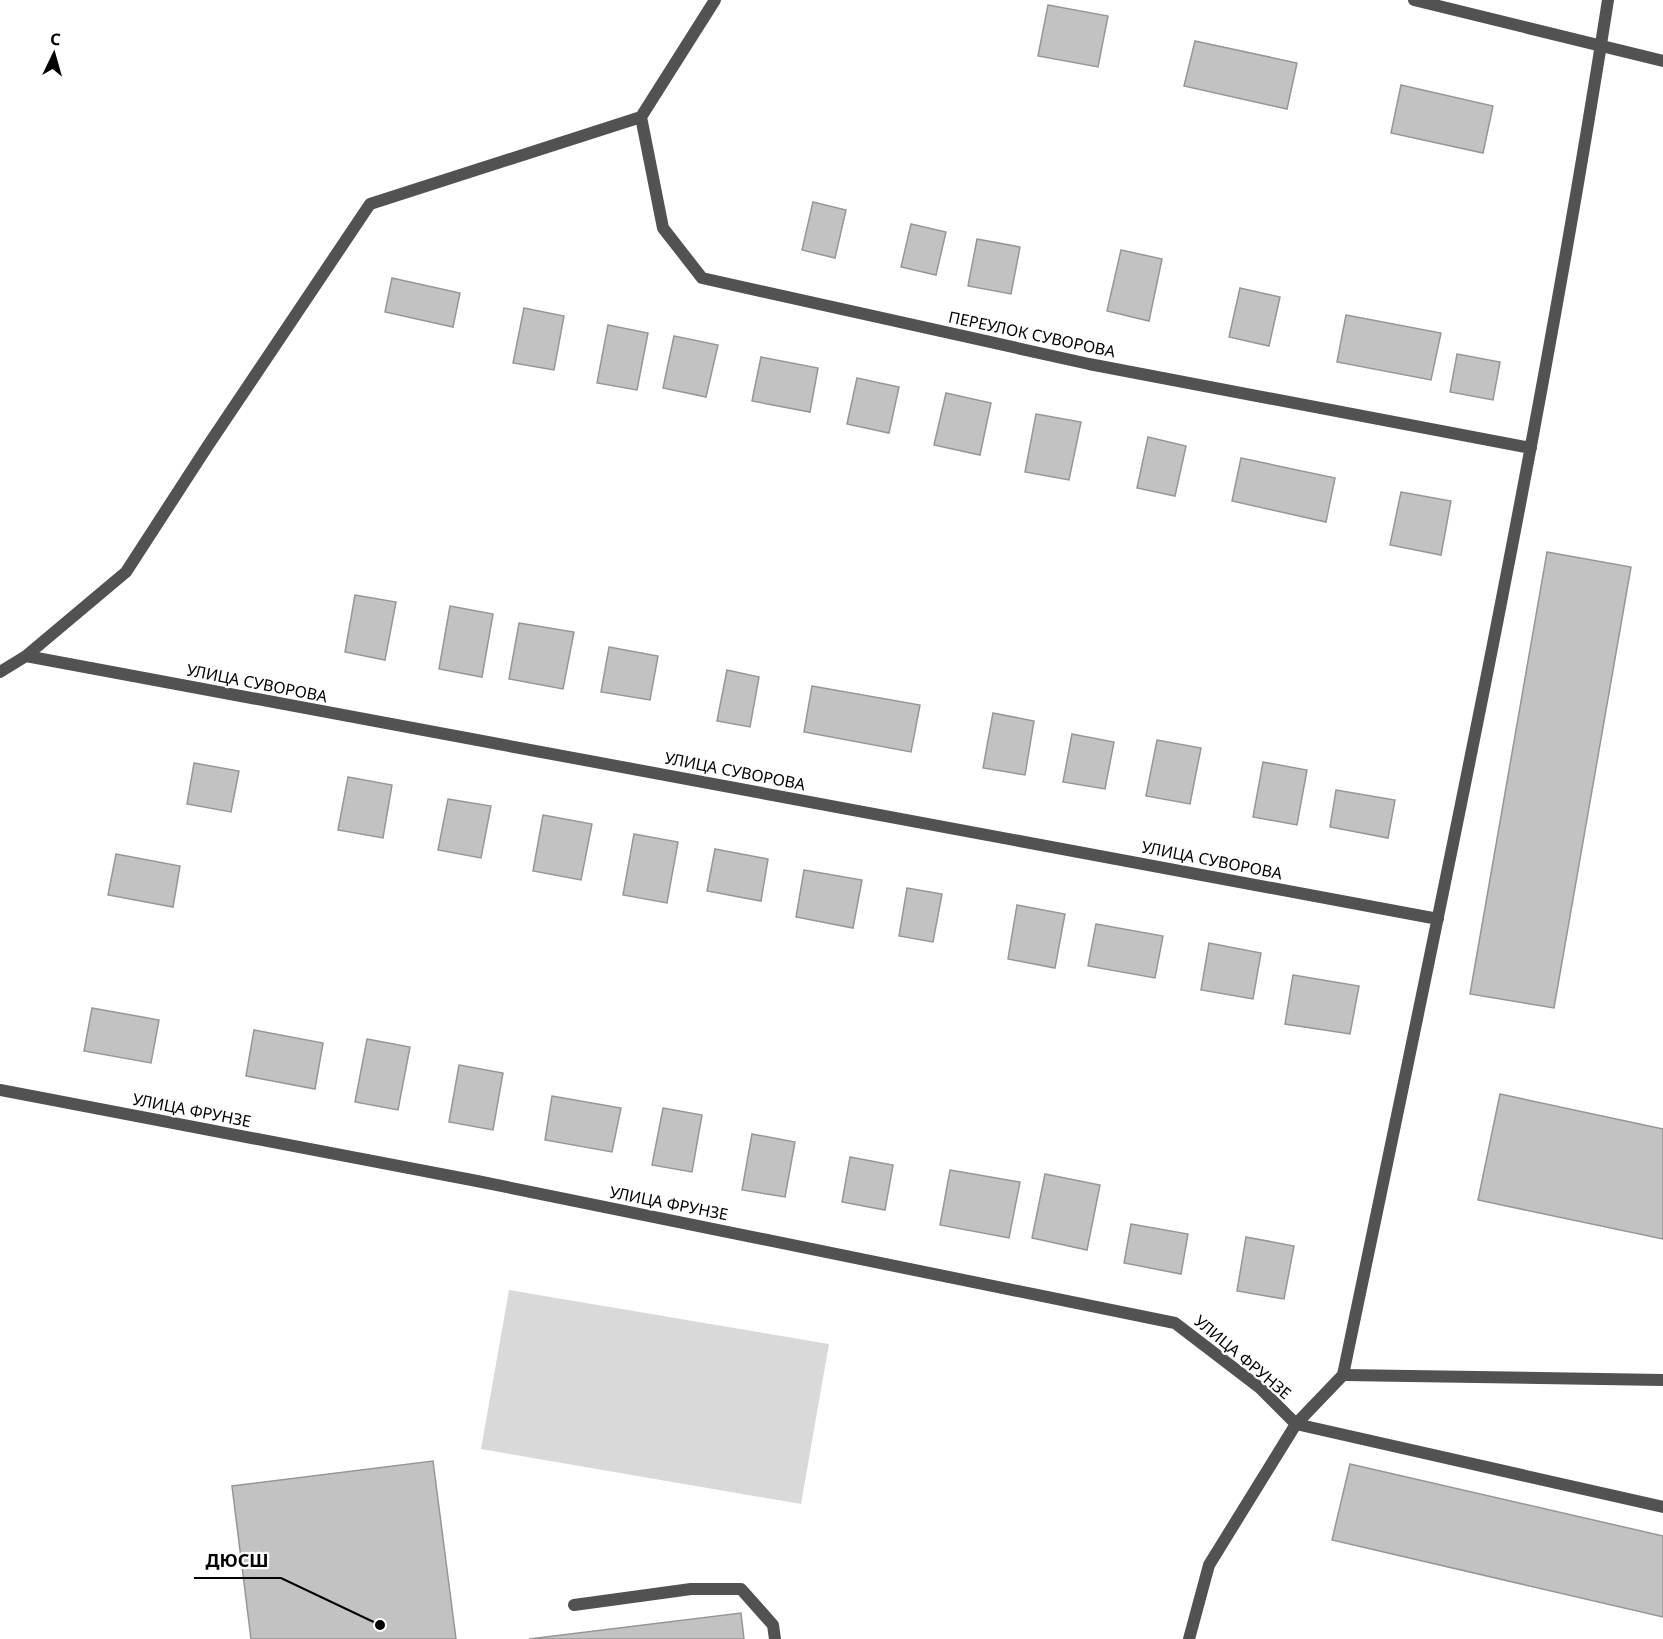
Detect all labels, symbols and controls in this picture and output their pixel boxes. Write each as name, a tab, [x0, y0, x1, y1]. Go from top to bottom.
north arrow	[24, 24, 84, 84]
text: С	[49, 28, 61, 50]
street label: ПЕРЕУЛОК СУВОРОВА	[946, 306, 1118, 363]
street label: УЛИЦА СУВОРОВА	[185, 659, 330, 708]
street label: УЛИЦА СУВОРОВА	[663, 747, 808, 796]
street label: УЛИЦА СУВОРОВА	[1140, 836, 1285, 885]
street label: УЛИЦА ФРУНЗЕ	[131, 1088, 253, 1132]
street label: УЛИЦА ФРУНЗЕ	[608, 1181, 730, 1225]
street label: УЛИЦА ФРУНЗЕ	[1190, 1310, 1296, 1404]
callout: ДЮСШ	[194, 1542, 281, 1578]
text: ДЮСШ	[205, 1548, 269, 1572]

